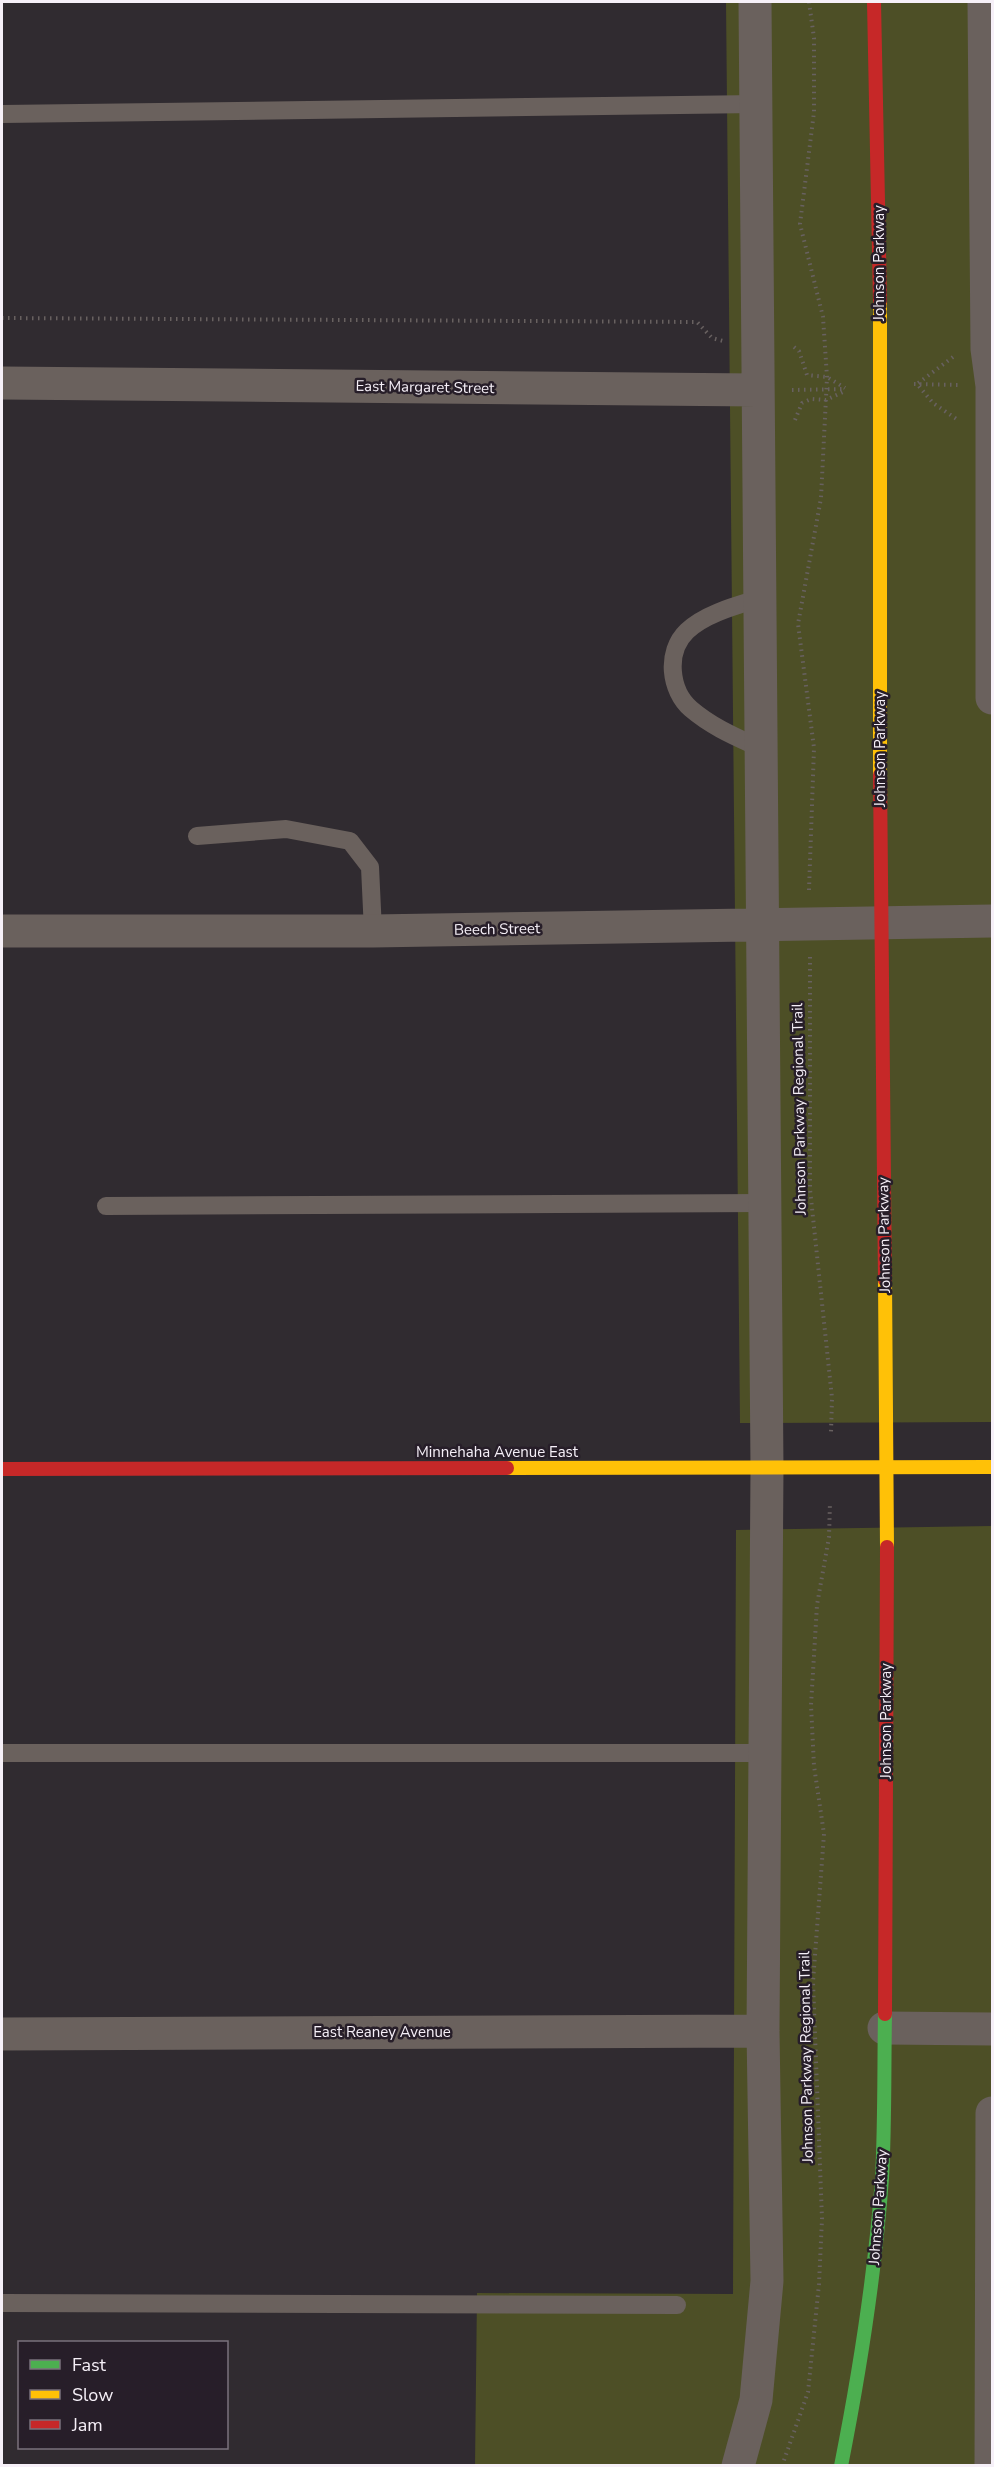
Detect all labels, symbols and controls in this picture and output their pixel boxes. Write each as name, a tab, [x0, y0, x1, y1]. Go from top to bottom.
street label: Johnson Parkway	[869, 205, 889, 322]
street label: East Margaret Street	[355, 376, 495, 398]
street label: Johnson Parkway	[870, 691, 890, 808]
street label: Beech Street	[454, 918, 541, 940]
street label: Johnson Parkway Regional Trail	[787, 1002, 811, 1216]
street label: Johnson Parkway	[873, 1177, 895, 1294]
street label: Minnehaha Avenue East	[416, 1442, 579, 1462]
street label: Johnson Parkway	[876, 1663, 896, 1780]
street label: Johnson Parkway Regional Trail	[794, 1950, 818, 2164]
street label: East Reaney Avenue	[313, 2022, 451, 2042]
street label: Johnson Parkway	[864, 2148, 892, 2267]
legend	[18, 2341, 228, 2449]
text: Fast	[72, 2353, 107, 2377]
text: Slow	[72, 2383, 113, 2407]
text: Jam	[71, 2413, 103, 2437]

